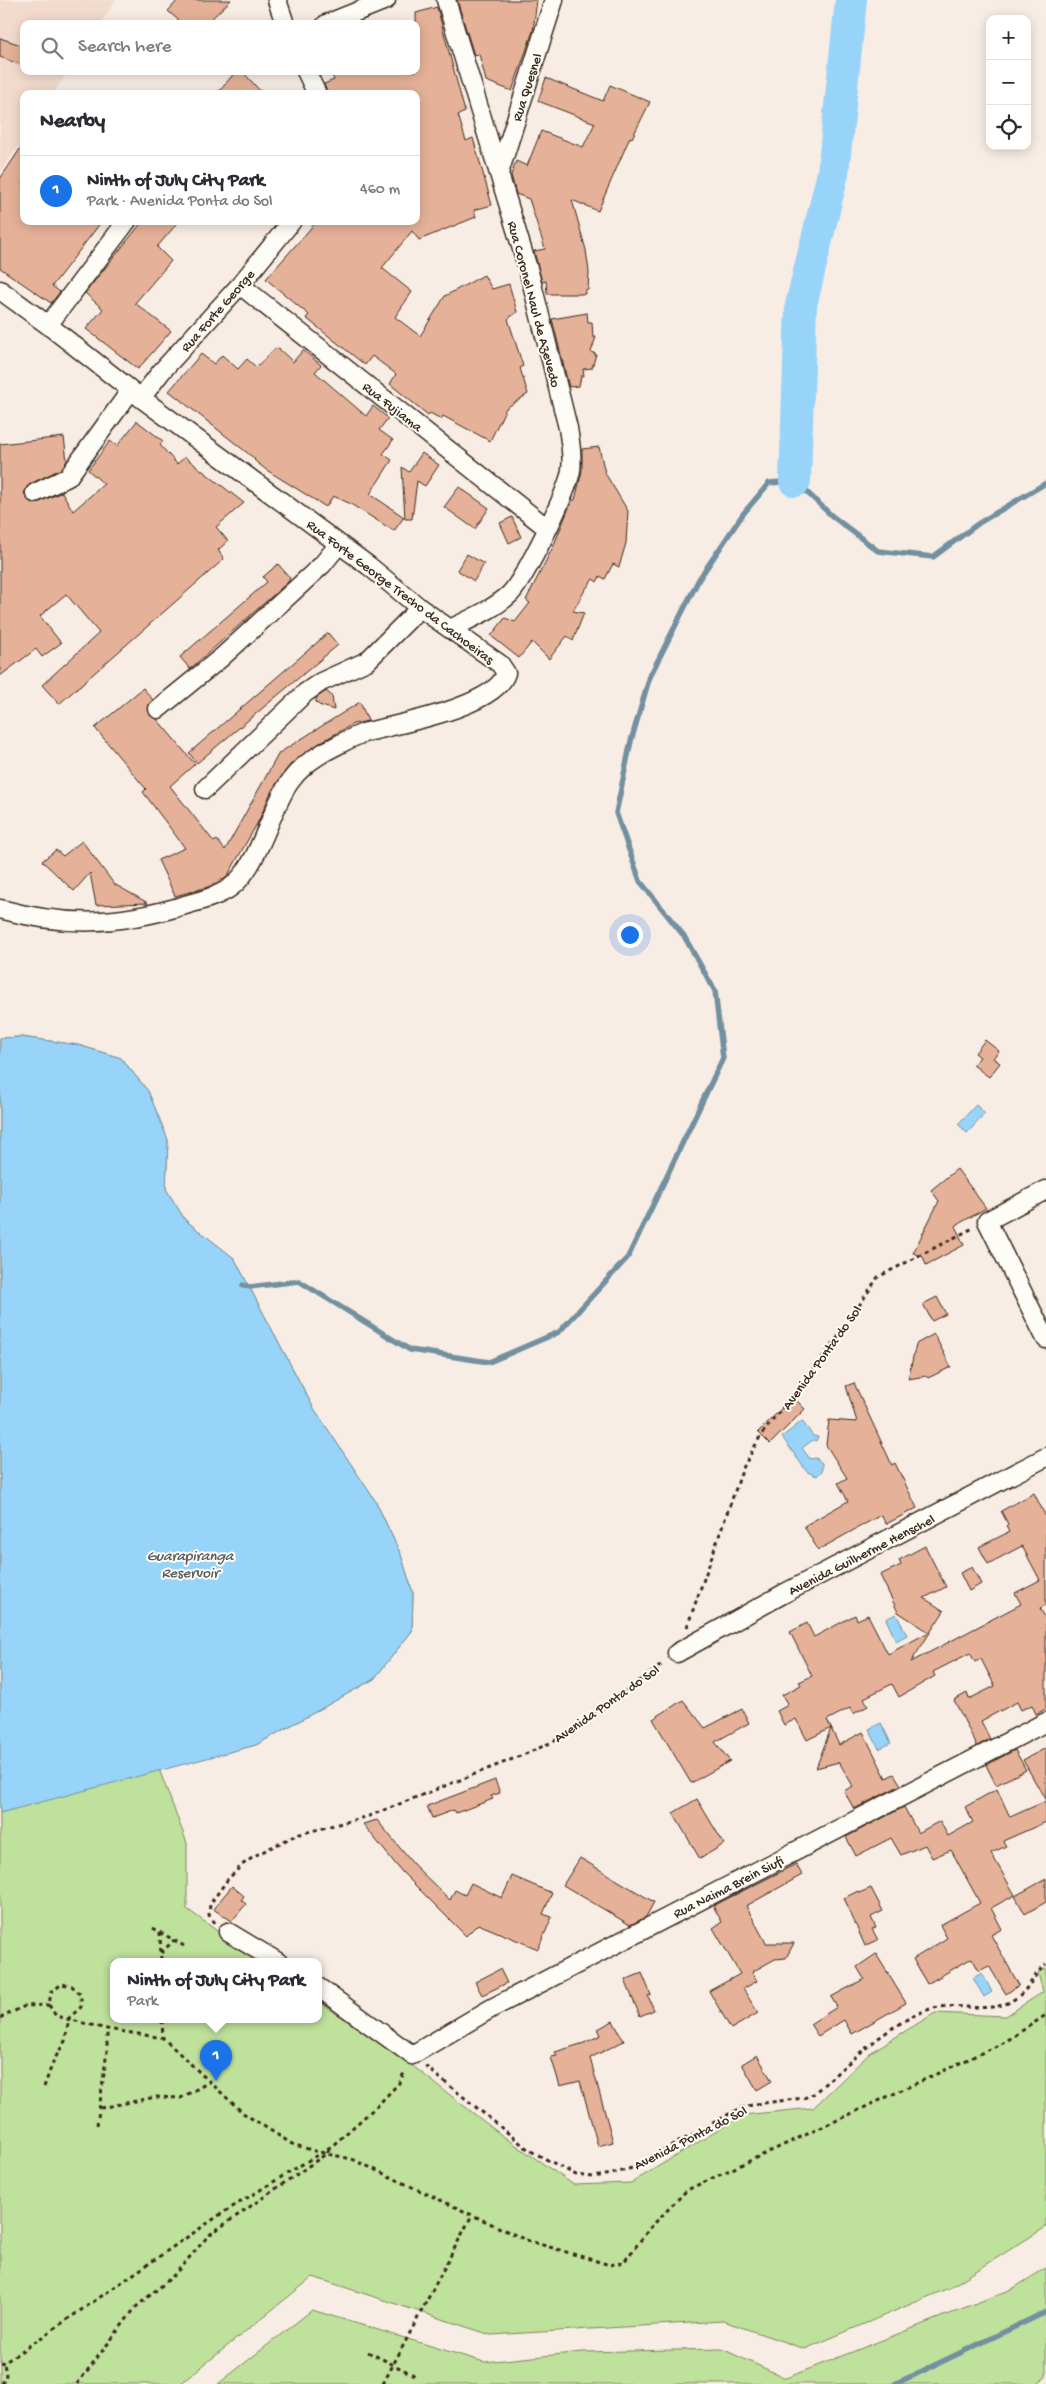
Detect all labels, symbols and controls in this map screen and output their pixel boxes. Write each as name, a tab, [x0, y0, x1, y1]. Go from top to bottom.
map controls	[986, 15, 1031, 150]
button: +	[986, 15, 1031, 60]
search box	[20, 20, 420, 75]
icon: search	[38, 34, 66, 62]
text: Search here	[78, 36, 172, 59]
street label: Rua Quesnel	[509, 52, 547, 124]
button: −	[986, 60, 1031, 105]
button: locate	[986, 105, 1031, 150]
text: Nearby	[40, 110, 105, 135]
text: Ninth of July City Park	[87, 170, 264, 193]
text: 1	[53, 181, 59, 200]
text: 460 m	[360, 181, 400, 200]
text: Park · Avenida Ponta do Sol	[87, 193, 273, 212]
street label: Rua Coronel Naul de Azevedo	[502, 220, 563, 390]
street label: Rua Forte George	[178, 266, 260, 357]
street label: Rua Fujiama	[358, 379, 426, 437]
street label: Rua Forte George Trecho da Cachoeiras	[302, 517, 497, 670]
your location	[617, 922, 643, 948]
street label: Avenida Ponta do Sol	[779, 1303, 867, 1414]
street label: Avenida Guilherme Henschel	[786, 1512, 938, 1601]
water label: Guarapiranga Reservoir	[147, 1548, 235, 1583]
street label: Avenida Ponta do Sol	[551, 1662, 663, 1748]
street label: Rua Naima Brein Siufi	[671, 1853, 787, 1923]
popup	[110, 1958, 322, 2023]
text: Ninth of July City Park	[127, 1970, 305, 1993]
text: Park	[127, 1993, 158, 2012]
pin: 1	[200, 2040, 232, 2081]
street label: Avenida Ponta do Sol	[632, 2103, 751, 2175]

